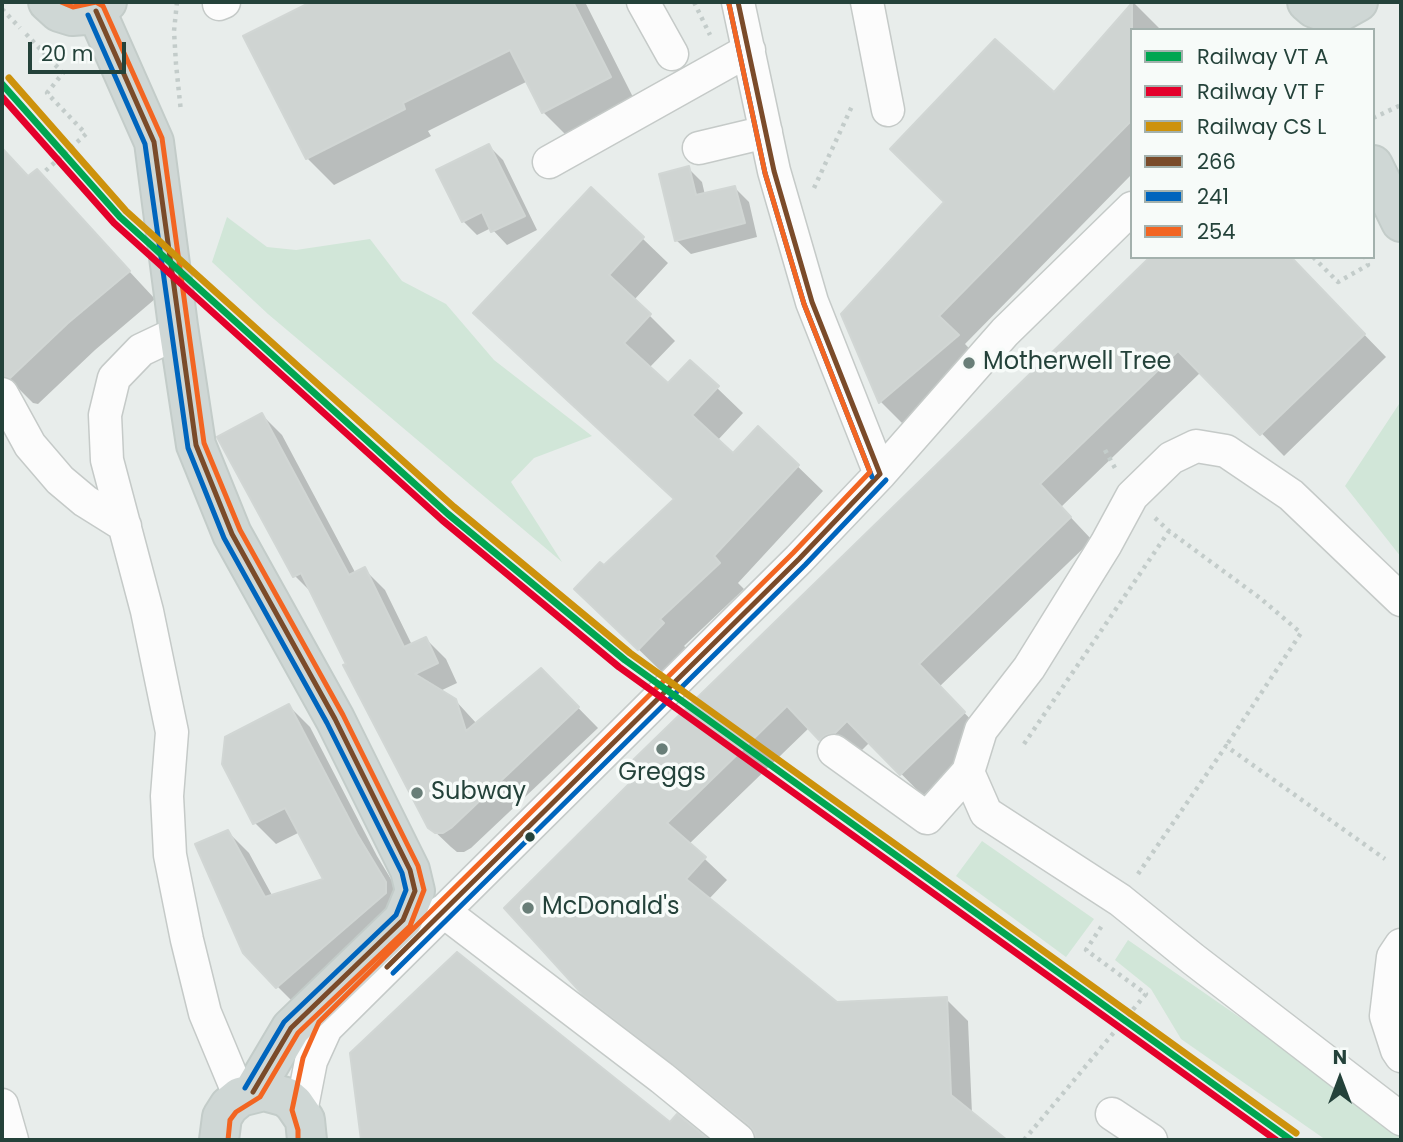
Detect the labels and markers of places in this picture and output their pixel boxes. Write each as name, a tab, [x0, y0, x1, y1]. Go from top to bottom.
place label: Motherwell Tree	[983, 349, 1171, 377]
marker: Motherwell Tree	[961, 355, 977, 371]
marker: Greggs	[654, 741, 670, 757]
place label: Greggs	[618, 760, 706, 788]
place label: Subway	[431, 779, 526, 807]
marker: Subway	[409, 785, 425, 801]
unlabelled marker	[523, 830, 537, 844]
place label: McDonald's	[542, 894, 680, 922]
marker: McDonald's	[520, 900, 536, 916]

